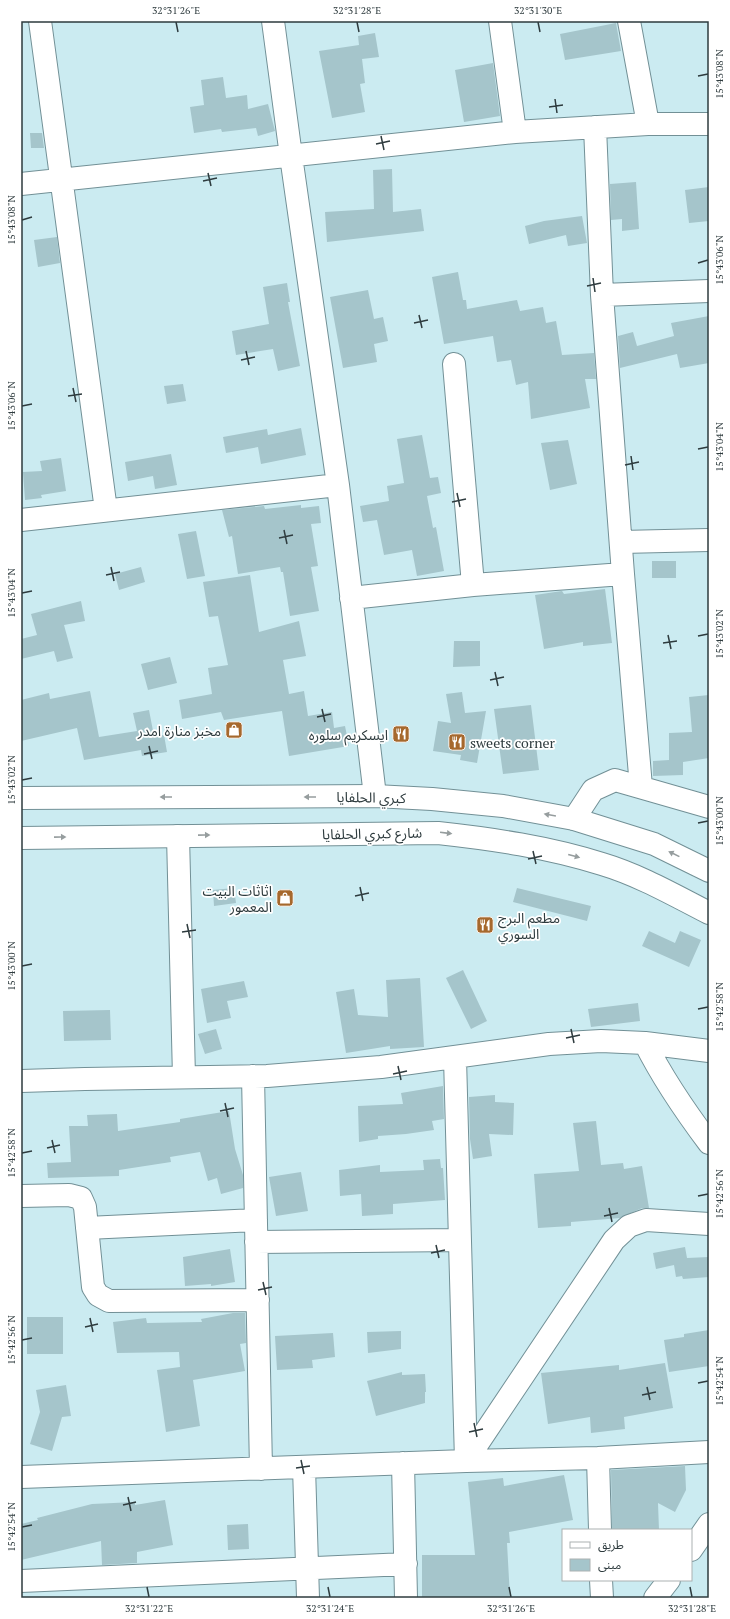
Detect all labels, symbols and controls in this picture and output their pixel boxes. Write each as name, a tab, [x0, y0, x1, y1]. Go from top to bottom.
text: 32°31'26"E	[152, 4, 200, 17]
text: 32°31'28"E	[333, 4, 381, 17]
text: 32°31'30"E	[514, 4, 562, 17]
text: 15°43'08"N	[713, 49, 726, 99]
text: 15°43'08"N	[5, 195, 18, 245]
text: 15°43'06"N	[713, 235, 726, 285]
text: 15°43'06"N	[5, 381, 18, 431]
text: 15°43'04"N	[713, 422, 726, 472]
text: 15°43'04"N	[5, 568, 18, 618]
text: 15°43'02"N	[713, 609, 726, 659]
shop icon: مخبز منارة امدر	[224, 720, 244, 740]
place label: مخبز منارة امدر	[137, 721, 221, 740]
restaurant icon: ايسكريم سلوره	[391, 724, 411, 744]
place label: ايسكريم سلوره	[309, 725, 388, 746]
restaurant icon: sweets corner	[447, 732, 467, 752]
place label: sweets corner	[470, 733, 556, 752]
text: 15°43'02"N	[5, 755, 18, 805]
street label: كبري الحلفايا	[336, 787, 406, 809]
one-way arrow	[159, 794, 172, 800]
one-way arrow	[303, 794, 316, 800]
text: 15°43'00"N	[713, 796, 726, 846]
one-way arrow	[544, 811, 557, 817]
street label: شارع كبري الحلفايا	[322, 823, 422, 846]
one-way arrow	[440, 830, 452, 837]
one-way arrow	[198, 832, 211, 838]
one-way arrow	[54, 834, 67, 840]
one-way arrow	[668, 851, 680, 857]
one-way arrow	[568, 853, 580, 859]
place label: اثاثات البيت المعمور	[203, 881, 272, 916]
shop icon: اثاثات البيت المعمور	[275, 888, 295, 908]
place label: مطعم البرج السوري	[498, 908, 560, 945]
restaurant icon: مطعم البرج السوري	[475, 915, 495, 935]
text: 15°43'00"N	[5, 941, 18, 991]
text: 15°42'58"N	[713, 982, 726, 1032]
text: 15°42'58"N	[5, 1128, 18, 1178]
text: 15°42'56"N	[713, 1169, 726, 1219]
text: 15°42'56"N	[5, 1315, 18, 1365]
text: 15°42'54"N	[713, 1356, 726, 1406]
text: 15°42'54"N	[5, 1502, 18, 1552]
legend	[562, 1529, 692, 1581]
text: طريق	[598, 1537, 624, 1553]
text: مبنى	[598, 1557, 621, 1572]
text: 32°31'22"E	[125, 1602, 173, 1615]
text: 32°31'24"E	[306, 1602, 354, 1615]
text: 32°31'26"E	[487, 1602, 535, 1615]
text: 32°31'28"E	[668, 1602, 716, 1615]

